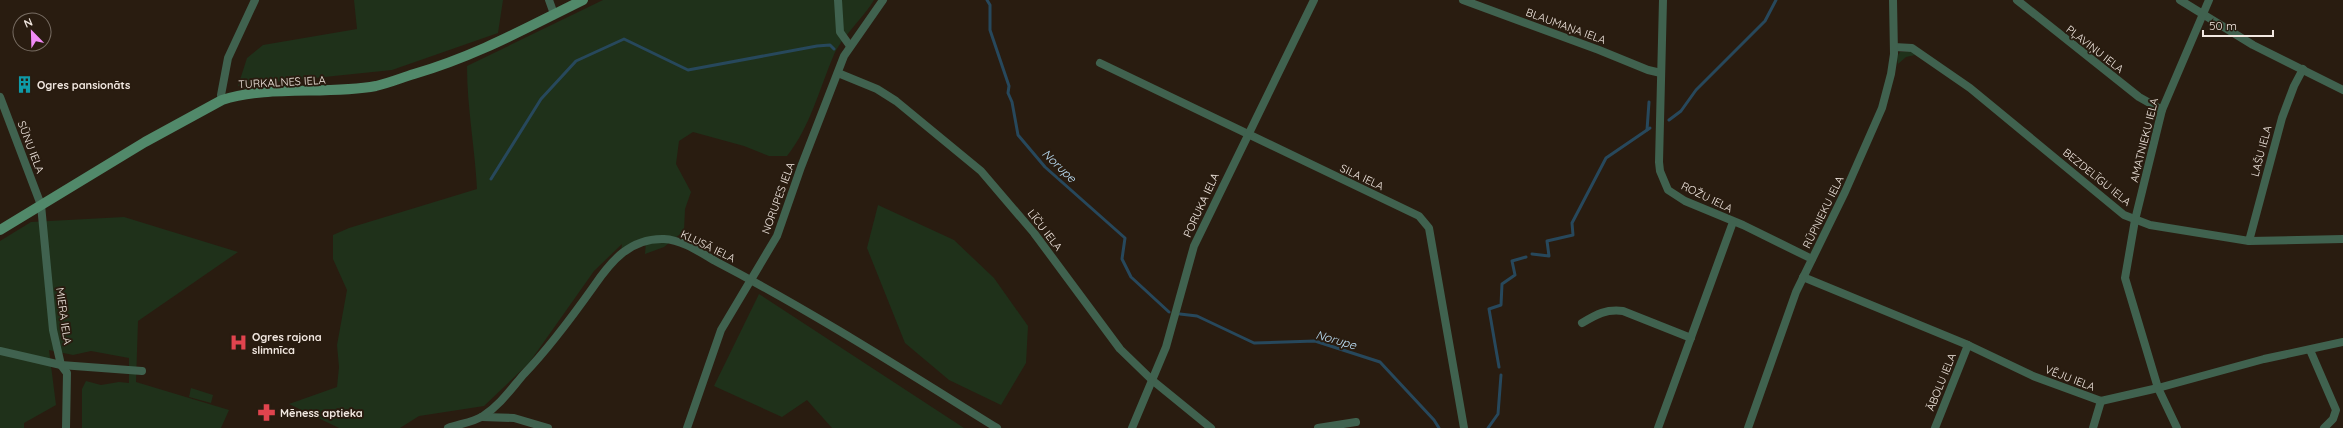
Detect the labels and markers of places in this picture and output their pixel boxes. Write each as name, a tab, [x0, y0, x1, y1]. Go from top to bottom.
building icon: Ogres pansionāts	[14, 75, 34, 95]
place label: Ogres pansionāts	[37, 78, 130, 92]
place label: Ogres rajona slimnīca	[252, 330, 322, 357]
hospital icon: Ogres rajona slimnīca	[229, 333, 249, 353]
pharmacy icon: Mēness aptieka	[257, 403, 277, 423]
place label: Mēness aptieka	[280, 406, 363, 420]

